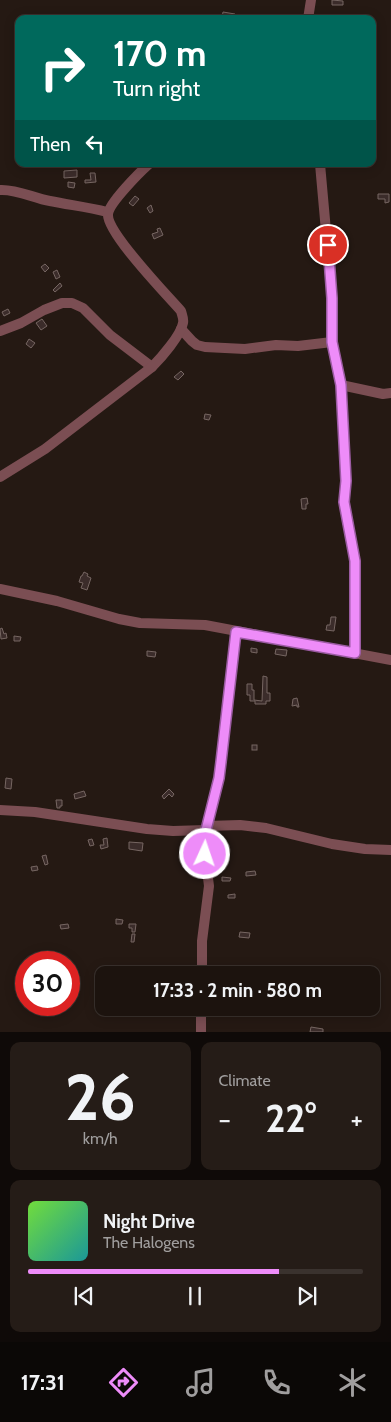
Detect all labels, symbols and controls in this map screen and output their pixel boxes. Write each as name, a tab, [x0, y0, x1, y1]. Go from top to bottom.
text: 170 m	[113, 32, 206, 75]
icon: right	[30, 35, 95, 100]
text: Turn right	[113, 75, 200, 102]
icon: left	[81, 130, 109, 158]
text: Then	[30, 133, 71, 156]
pin	[307, 224, 349, 266]
icon: arrive	[314, 231, 342, 259]
position arrow	[178, 827, 230, 879]
speed limit sign: 30	[15, 951, 80, 1016]
text: 17:33 · 2 min · 580 m	[153, 979, 322, 1002]
text: 26	[65, 1057, 136, 1136]
text: Climate	[219, 1071, 271, 1090]
text: 22°	[265, 1095, 316, 1142]
text: −	[219, 1102, 231, 1136]
text: +	[351, 1102, 363, 1136]
text: km/h	[83, 1129, 118, 1148]
text: Night Drive	[103, 1210, 195, 1233]
text: The Halogens	[103, 1233, 195, 1252]
icon: previous	[70, 1282, 98, 1310]
icon: pause	[181, 1282, 209, 1310]
icon: next	[293, 1282, 321, 1310]
icon: directions	[106, 1365, 141, 1400]
icon: music	[183, 1365, 218, 1400]
icon: phone	[259, 1365, 294, 1400]
icon: climate	[335, 1365, 370, 1400]
text: 17:31	[21, 1369, 65, 1396]

